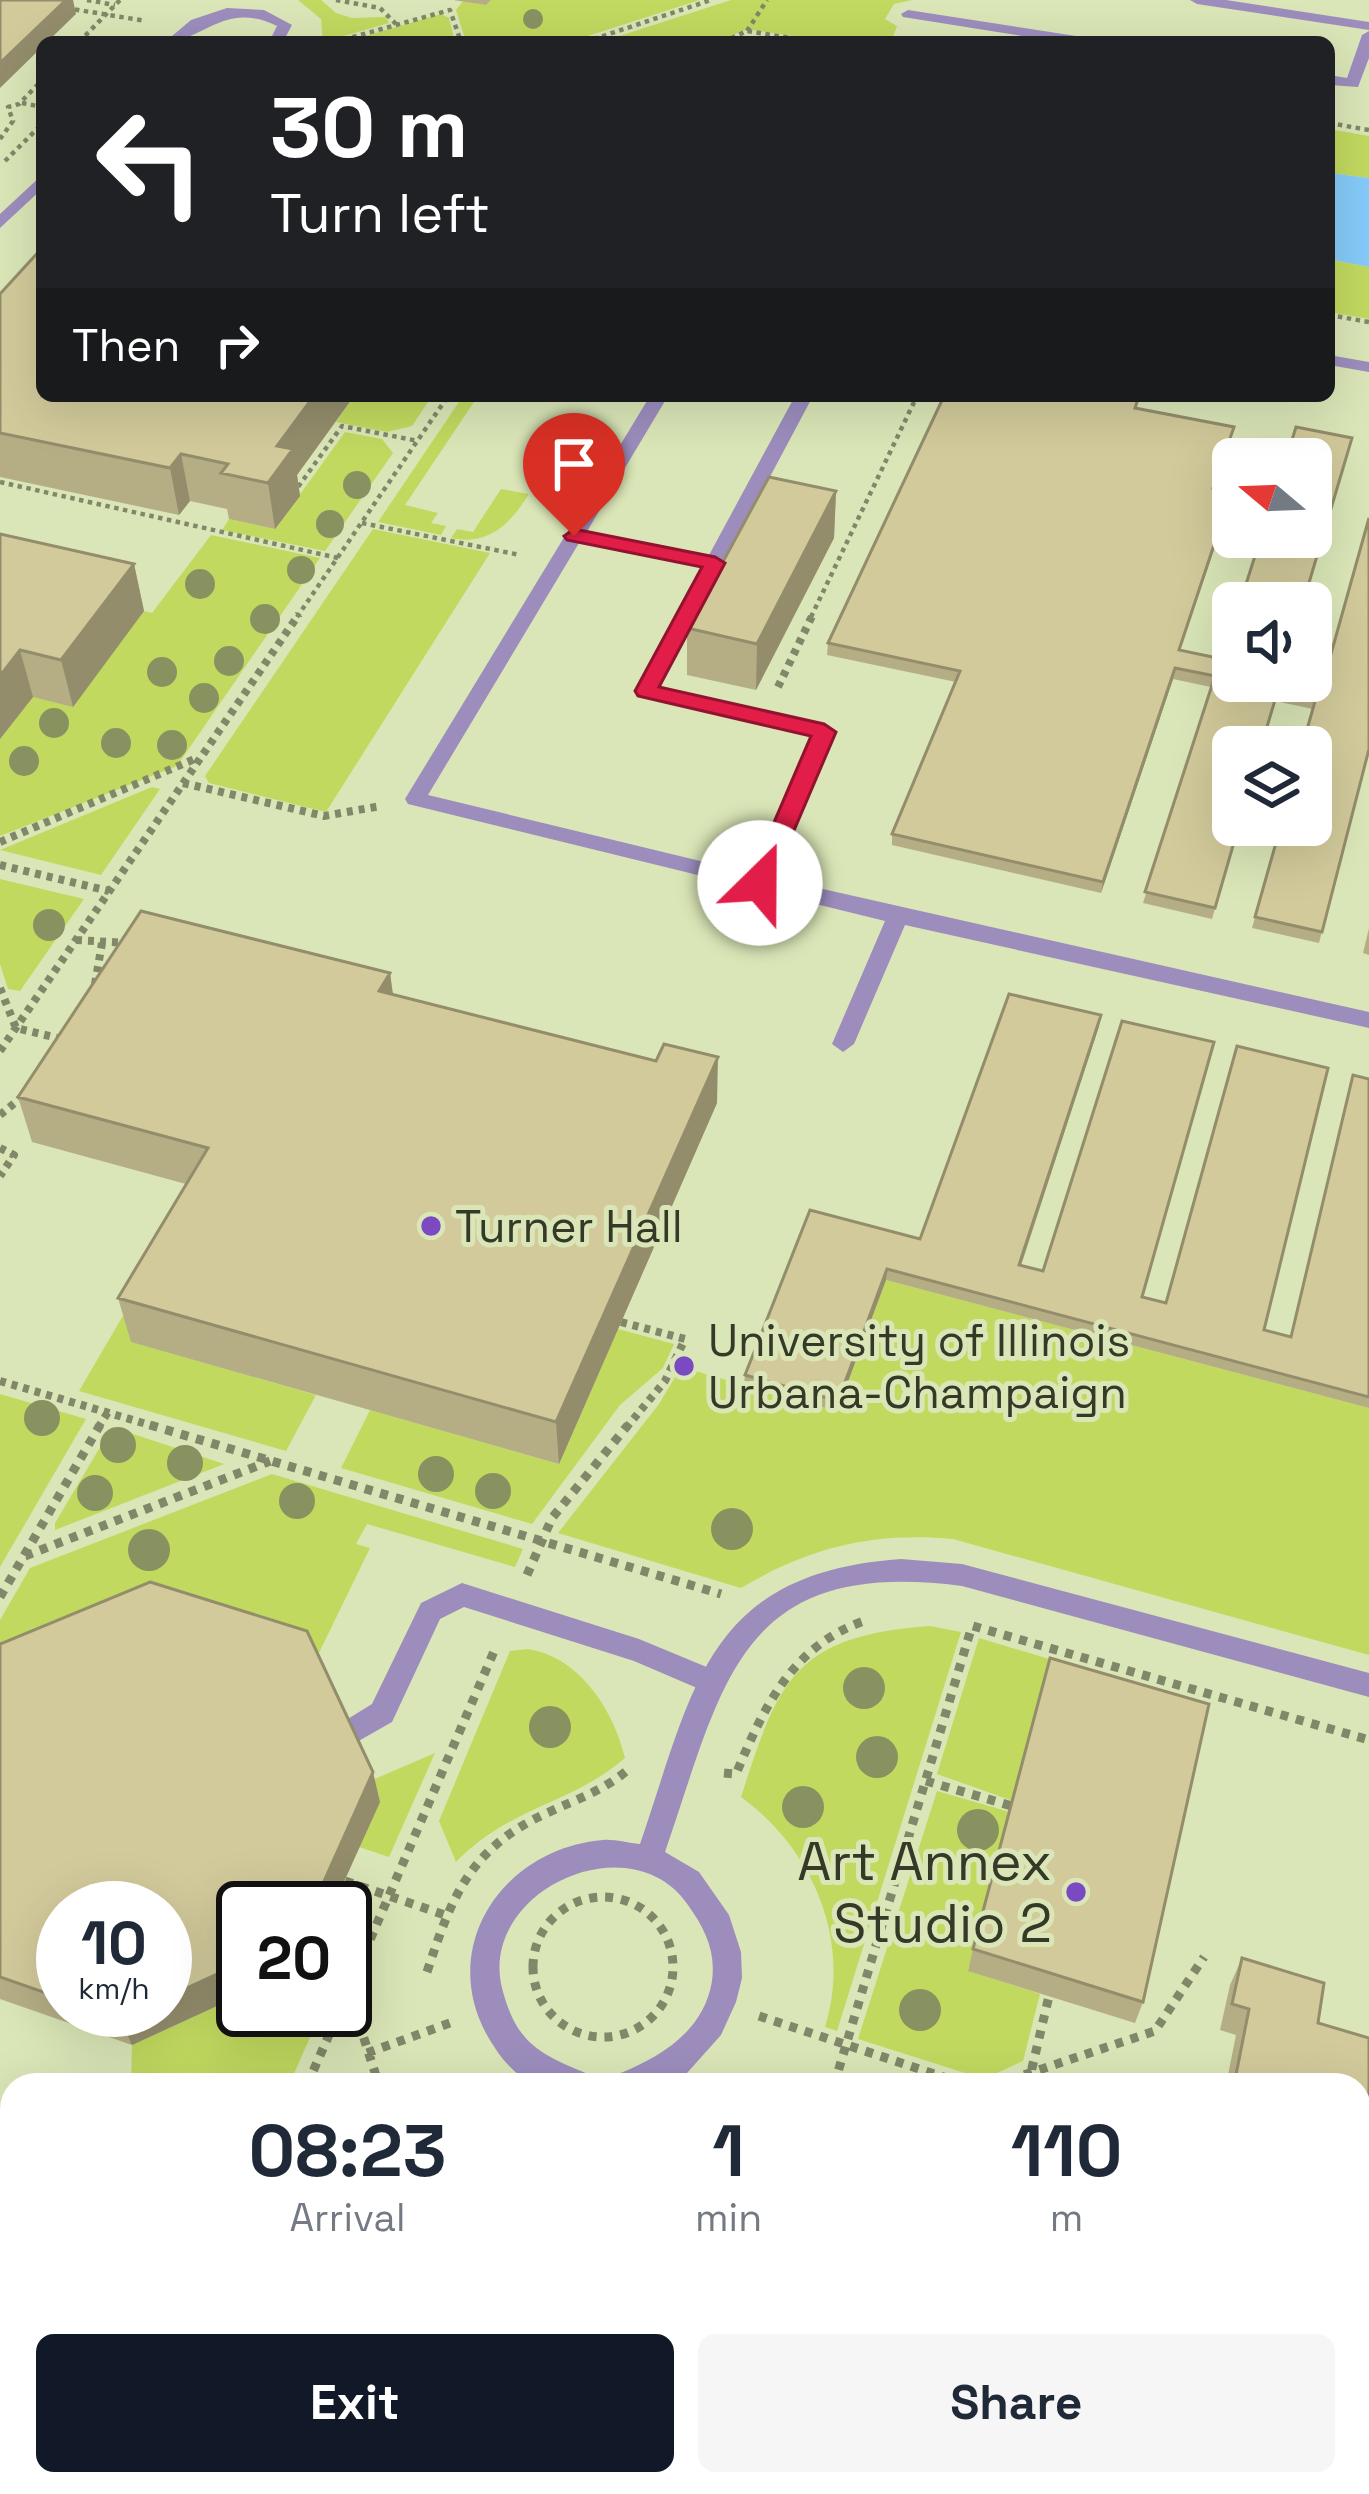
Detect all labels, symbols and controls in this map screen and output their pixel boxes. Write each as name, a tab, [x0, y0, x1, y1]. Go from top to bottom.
text: 30 m	[270, 74, 469, 182]
icon: left	[72, 84, 228, 240]
text: Turn left	[270, 179, 490, 248]
icon: right	[204, 312, 270, 378]
text: Then	[72, 317, 180, 374]
pin	[523, 413, 625, 536]
icon: arrive	[541, 431, 607, 497]
north arrow	[1212, 438, 1332, 558]
map controls	[1212, 438, 1332, 846]
button: sound	[1212, 582, 1332, 702]
button: layers	[1212, 726, 1332, 846]
position arrow	[697, 820, 823, 946]
place label: Turner Hall	[455, 1198, 683, 1255]
marker: Turner Hall	[418, 1213, 444, 1239]
place label: University of Illinois Urbana-Champaign	[708, 1312, 1130, 1421]
marker: University of Illinois Urbana-Champaign	[671, 1353, 697, 1379]
place label: Art Annex Studio 2	[797, 1827, 1052, 1958]
marker: Art Annex Studio 2	[1063, 1879, 1089, 1905]
speed limit sign: 20	[216, 1881, 372, 2037]
text: 10	[81, 1905, 147, 1982]
text: km/h	[78, 1969, 150, 2008]
text: 08:23	[249, 2105, 446, 2197]
text: 1	[712, 2105, 745, 2197]
text: 110	[1011, 2105, 1122, 2197]
text: Arrival	[290, 2193, 405, 2242]
text: min	[695, 2193, 762, 2242]
text: m	[1050, 2193, 1083, 2242]
button: Exit	[36, 2334, 674, 2472]
button: Share	[698, 2334, 1335, 2472]

